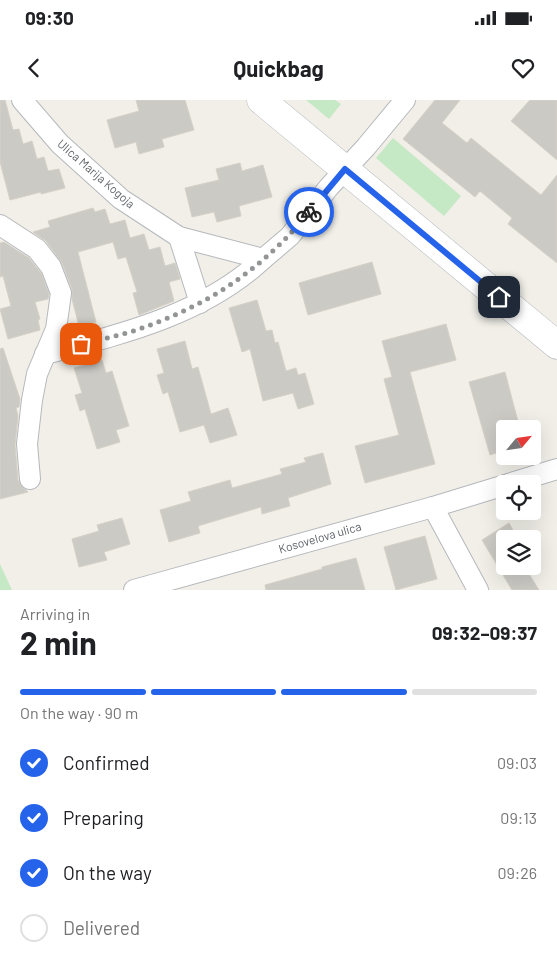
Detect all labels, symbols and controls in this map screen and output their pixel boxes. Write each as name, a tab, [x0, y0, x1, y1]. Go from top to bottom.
text: 09:30	[25, 6, 74, 29]
icon: back	[20, 54, 48, 82]
icon: heart	[509, 54, 537, 82]
text: Quickbag	[233, 55, 324, 81]
street label: Ulica Marija Kogoja	[55, 136, 138, 211]
courier	[284, 187, 334, 237]
icon: bike	[295, 198, 323, 226]
pin	[478, 276, 520, 318]
icon: home	[485, 283, 513, 311]
pin	[60, 323, 102, 365]
icon: bag	[67, 330, 95, 358]
north arrow	[496, 420, 541, 465]
map controls	[496, 420, 541, 575]
button: locate	[496, 475, 541, 520]
street label: Kosovelova ulica	[277, 519, 363, 556]
button: layers	[496, 530, 541, 575]
text: Arriving in	[20, 604, 90, 623]
text: 09:32–09:37	[432, 621, 537, 644]
text: 2 min	[20, 623, 97, 661]
text: On the way · 90 m	[20, 703, 138, 722]
icon: check	[20, 749, 48, 777]
text: Confirmed	[63, 751, 150, 774]
text: 09:03	[497, 753, 537, 772]
icon: check	[20, 804, 48, 832]
text: Preparing	[63, 806, 144, 829]
text: 09:13	[500, 808, 537, 827]
icon: check	[20, 859, 48, 887]
text: On the way	[63, 861, 152, 884]
text: 09:26	[497, 863, 537, 882]
text: Delivered	[63, 916, 140, 939]

